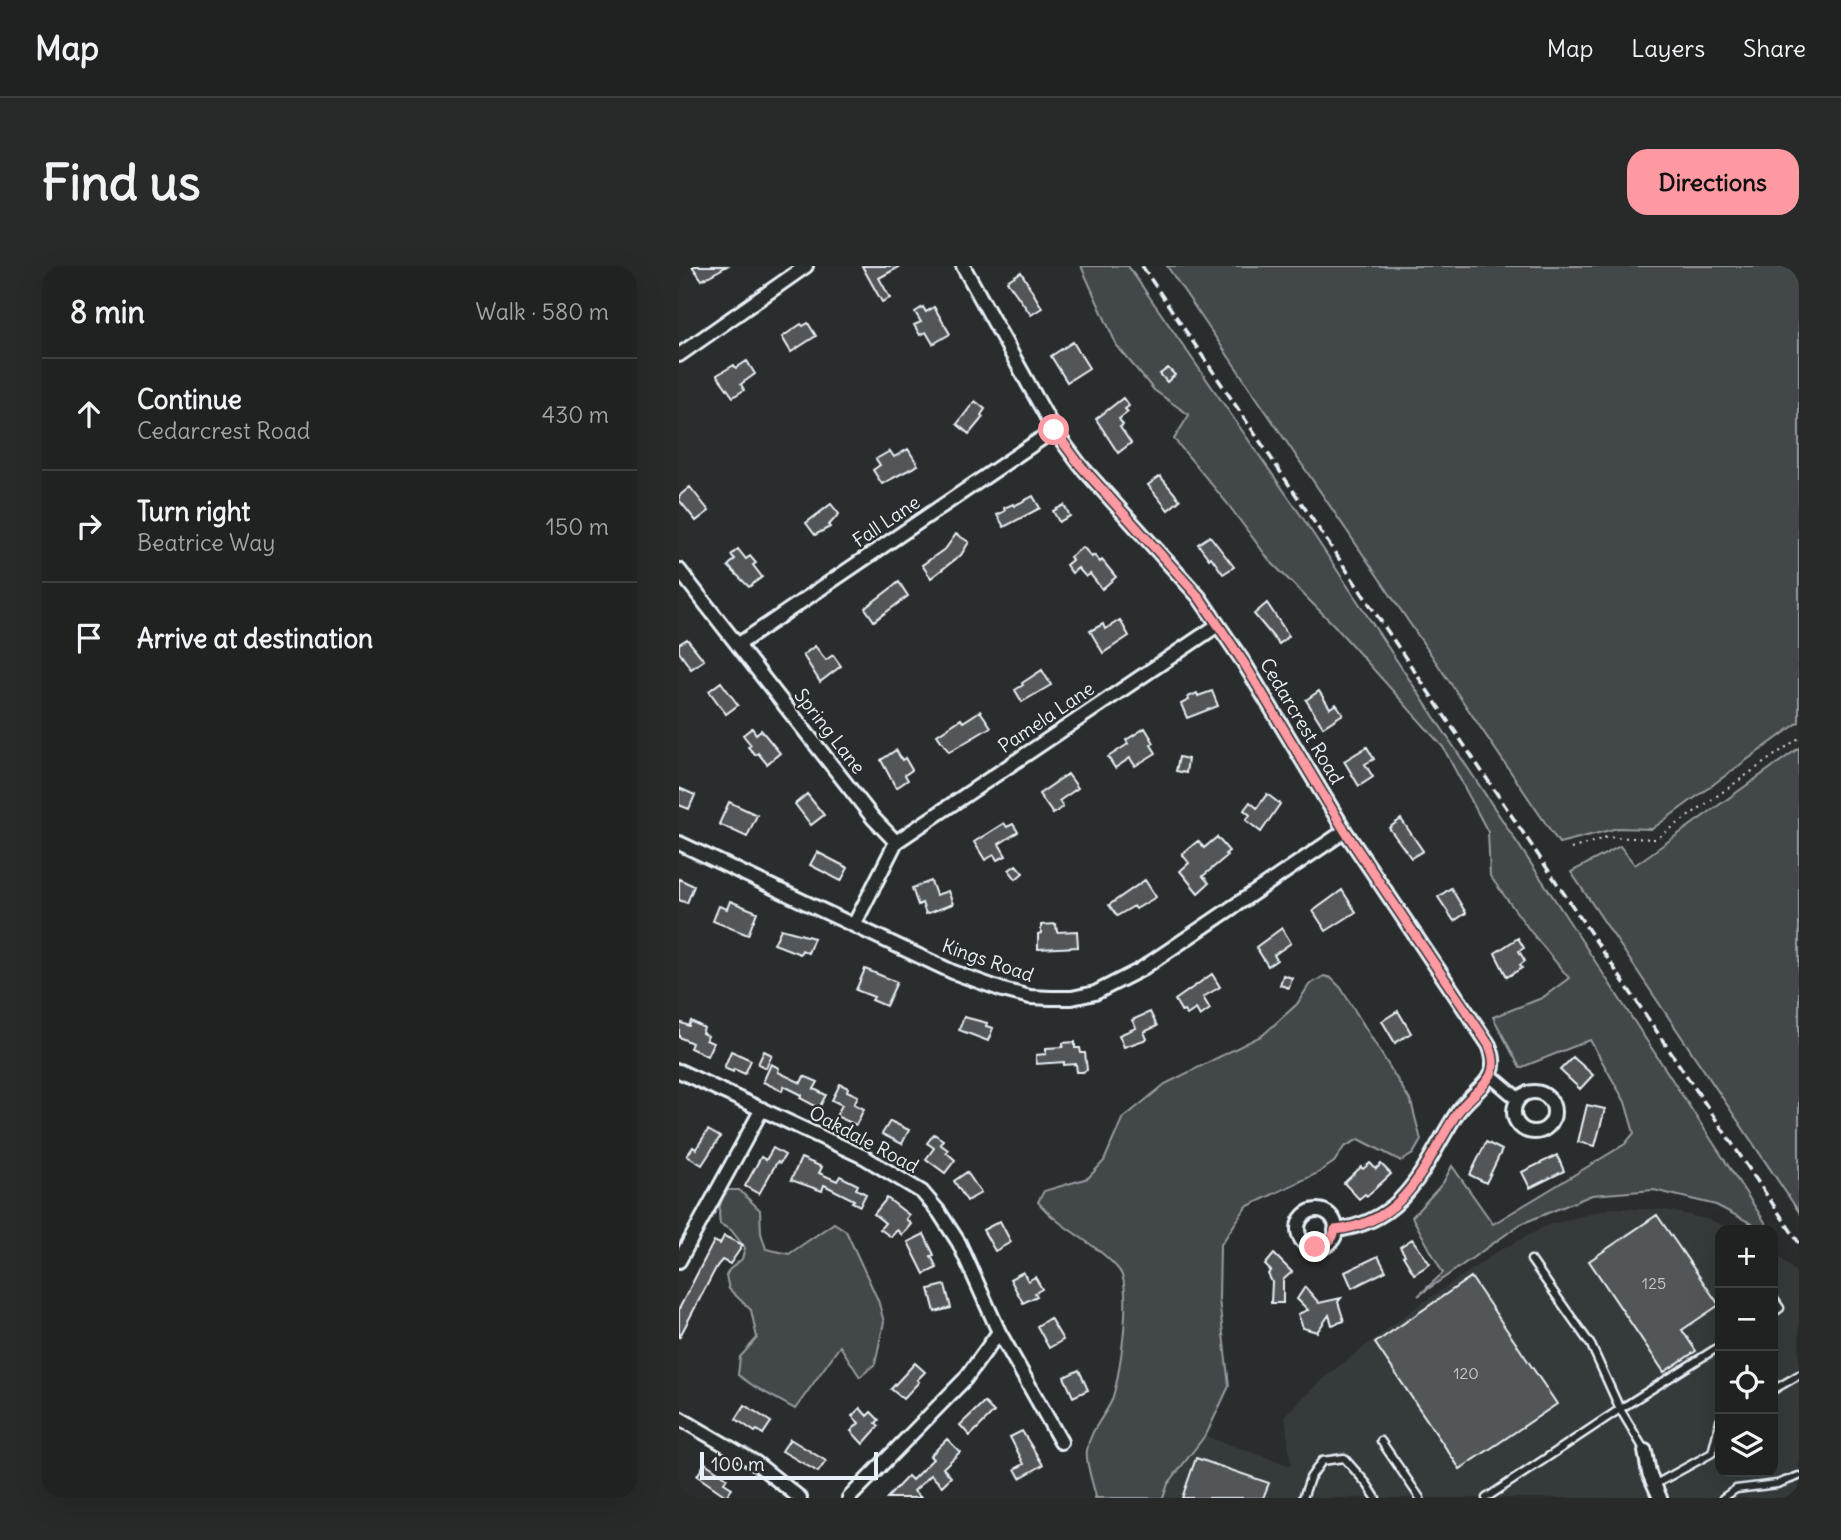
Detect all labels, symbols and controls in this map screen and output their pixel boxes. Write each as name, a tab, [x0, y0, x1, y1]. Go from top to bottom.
text: Map	[35, 27, 99, 69]
text: Map	[1547, 33, 1593, 63]
text: Layers	[1631, 33, 1705, 63]
text: Share	[1743, 33, 1806, 63]
button: Directions	[1627, 149, 1799, 215]
text: Find us	[42, 152, 200, 213]
text: 8 min	[70, 293, 145, 331]
text: Walk · 580 m	[476, 297, 609, 326]
text: Continue	[137, 383, 242, 416]
icon: ahead	[70, 395, 108, 433]
text: 430 m	[542, 400, 609, 429]
route start	[1038, 414, 1069, 445]
text: Cedarcrest Road	[137, 416, 310, 445]
street label: Fall Lane	[848, 490, 924, 552]
text: Turn right	[137, 495, 250, 528]
icon: right	[70, 507, 108, 545]
text: 150 m	[546, 512, 609, 541]
text: Beatrice Way	[137, 528, 275, 557]
icon: arrive	[70, 619, 108, 657]
text: Arrive at destination	[137, 622, 373, 655]
street label: Cedarcrest Road	[1255, 653, 1349, 789]
street label: Pamela Lane	[993, 676, 1099, 758]
street label: Spring Lane	[789, 683, 871, 779]
street label: Kings Road	[939, 933, 1037, 987]
street label: Oakdale Road	[805, 1100, 923, 1178]
map controls	[1715, 1225, 1778, 1477]
button: +	[1715, 1225, 1778, 1288]
route end	[1299, 1231, 1330, 1262]
house number: 125	[1642, 1273, 1666, 1293]
button: −	[1715, 1288, 1778, 1351]
button: locate	[1715, 1351, 1778, 1414]
house number: 120	[1453, 1363, 1479, 1383]
button: layers	[1715, 1414, 1778, 1477]
scale bar	[700, 1449, 879, 1481]
text: 100 m	[711, 1452, 765, 1476]

